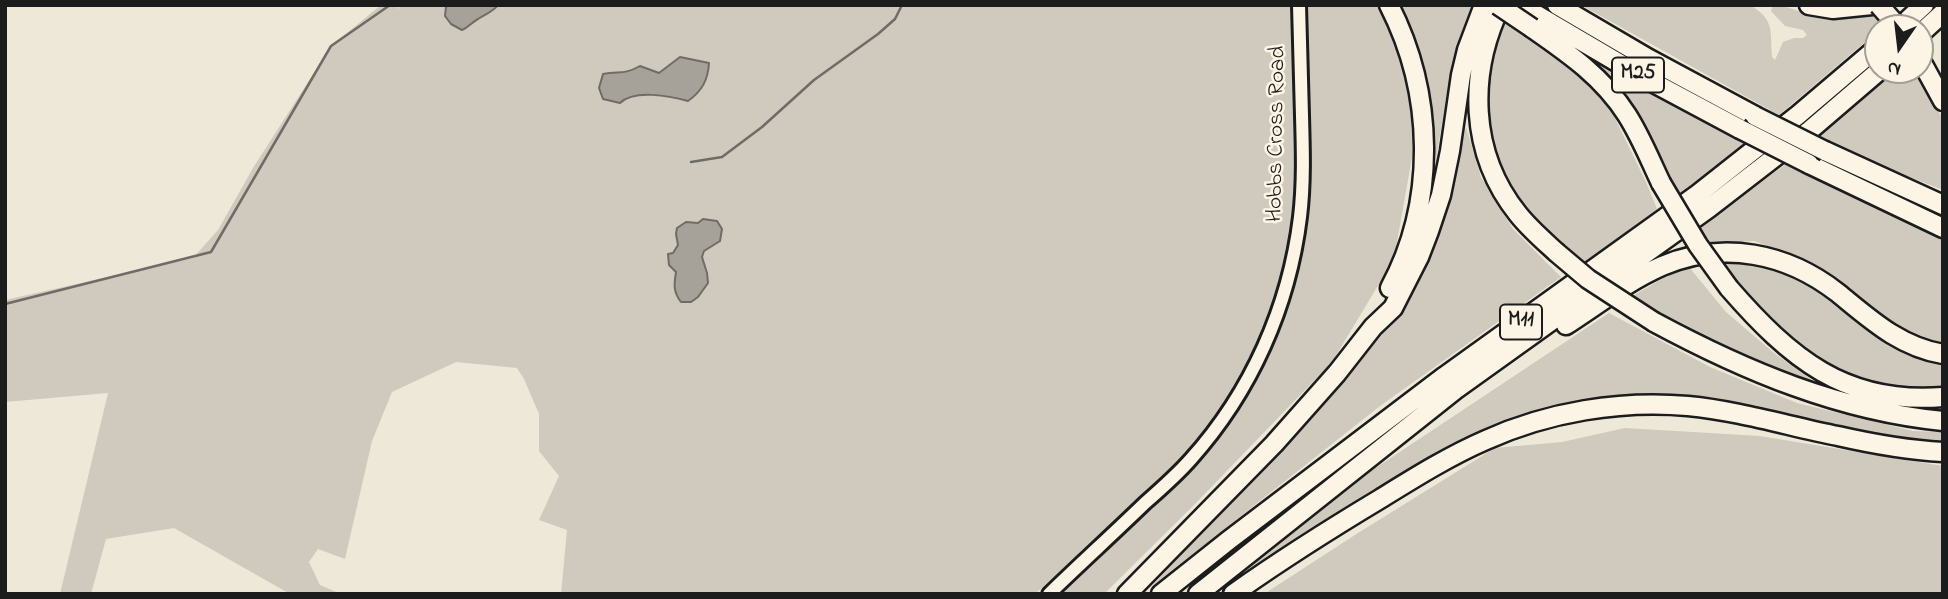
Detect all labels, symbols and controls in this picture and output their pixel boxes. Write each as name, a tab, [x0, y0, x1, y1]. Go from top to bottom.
north arrow	[1864, 14, 1934, 84]
street label: Hobbs Cross Road	[1263, 45, 1293, 223]
text: N	[1885, 53, 1904, 83]
road number: M25	[1612, 57, 1664, 92]
road number: M11	[1500, 304, 1542, 340]

